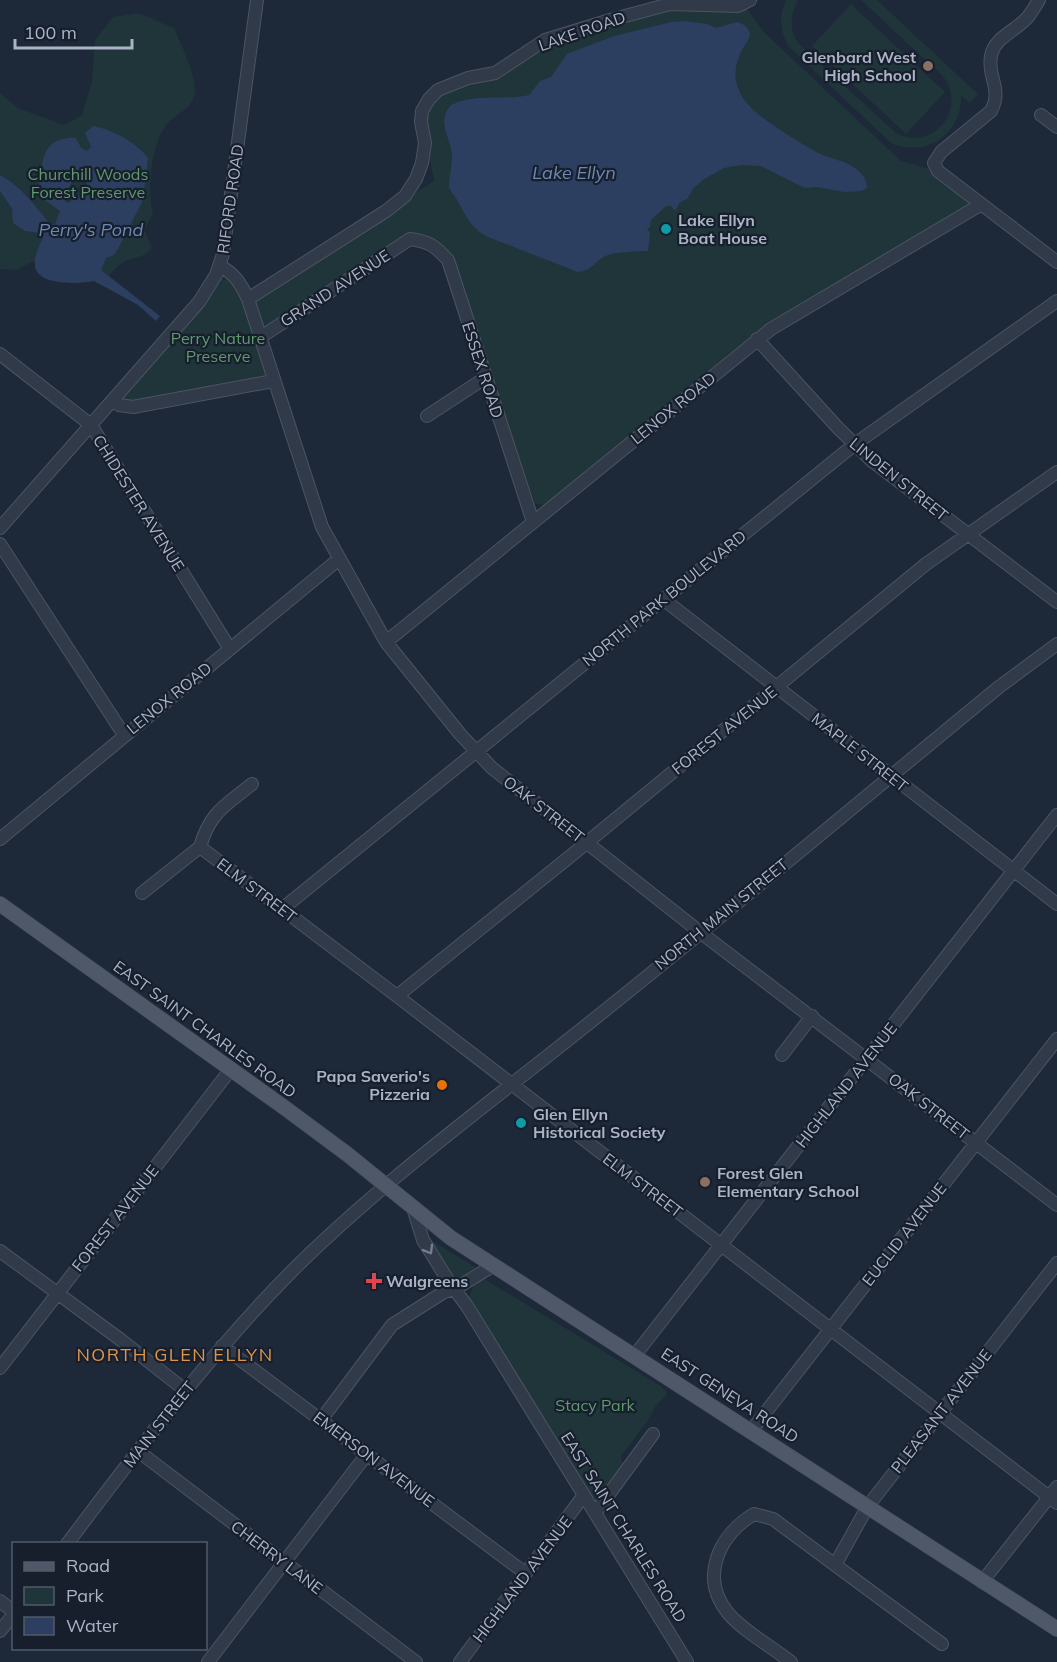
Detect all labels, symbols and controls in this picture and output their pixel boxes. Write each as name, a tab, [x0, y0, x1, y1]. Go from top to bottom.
street label: LAKE ROAD	[536, 7, 628, 55]
scale bar	[15, 12, 132, 50]
text: 100 m	[24, 21, 77, 44]
place label: Glenbard West High School	[802, 47, 916, 85]
marker: Glenbard West High School	[921, 59, 935, 73]
street label: RIFORD ROAD	[212, 143, 248, 255]
water label: Lake Ellyn	[532, 161, 616, 184]
park label: Churchill Woods Forest Preserve	[28, 164, 148, 202]
place label: Lake Ellyn Boat House	[678, 210, 767, 248]
water label: Perry's Pond	[39, 218, 144, 241]
marker: Lake Ellyn Boat House	[659, 222, 673, 236]
street label: GRAND AVENUE	[276, 245, 394, 331]
street label: ESSEX ROAD	[458, 319, 508, 421]
park label: Perry Nature Preserve	[171, 328, 265, 366]
street label: LENOX ROAD	[626, 368, 720, 448]
street label: CHIDESTER AVENUE	[89, 431, 189, 575]
street label: LINDEN STREET	[846, 433, 953, 525]
street label: NORTH PARK BOULEVARD	[578, 526, 750, 670]
street label: LENOX ROAD	[122, 658, 216, 738]
street label: FOREST AVENUE	[667, 681, 781, 779]
street label: MAPLE STREET	[808, 708, 912, 796]
street label: OAK STREET	[500, 771, 589, 847]
street label: ELM STREET	[213, 853, 301, 927]
street label: NORTH MAIN STREET	[650, 854, 792, 974]
street label: EAST SAINT CHARLES ROAD	[110, 956, 300, 1102]
street label: HIGHLAND AVENUE	[791, 1019, 901, 1151]
place label: Papa Saverio's Pizzeria	[316, 1066, 430, 1104]
street label: OAK STREET	[885, 1068, 974, 1144]
marker: Papa Saverio's Pizzeria	[435, 1078, 449, 1092]
place label: Glen Ellyn Historical Society	[533, 1104, 666, 1142]
marker: Glen Ellyn Historical Society	[514, 1116, 528, 1130]
street label: ELM STREET	[599, 1148, 687, 1222]
street label: FOREST AVENUE	[67, 1161, 163, 1275]
place label: Forest Glen Elementary School	[717, 1163, 859, 1201]
marker: Forest Glen Elementary School	[698, 1175, 712, 1189]
street label: EUCLID AVENUE	[857, 1178, 951, 1290]
one-way arrow	[422, 1244, 434, 1254]
place label: Walgreens	[386, 1271, 468, 1291]
marker: Walgreens	[367, 1274, 381, 1288]
district label: NORTH GLEN ELLYN	[76, 1343, 274, 1366]
street label: EAST GENEVA ROAD	[658, 1343, 802, 1447]
street label: PLEASANT AVENUE	[886, 1345, 996, 1477]
street label: MAIN STREET	[119, 1376, 199, 1471]
park label: Stacy Park	[555, 1395, 635, 1415]
street label: EMERSON AVENUE	[309, 1407, 439, 1511]
street label: EAST SAINT CHARLES ROAD	[557, 1428, 691, 1626]
street label: HIGHLAND AVENUE	[468, 1512, 576, 1646]
street label: CHERRY LANE	[227, 1516, 327, 1598]
legend	[12, 1542, 207, 1650]
text: Road	[66, 1554, 110, 1577]
text: Park	[66, 1584, 105, 1607]
text: Water	[66, 1614, 119, 1637]

